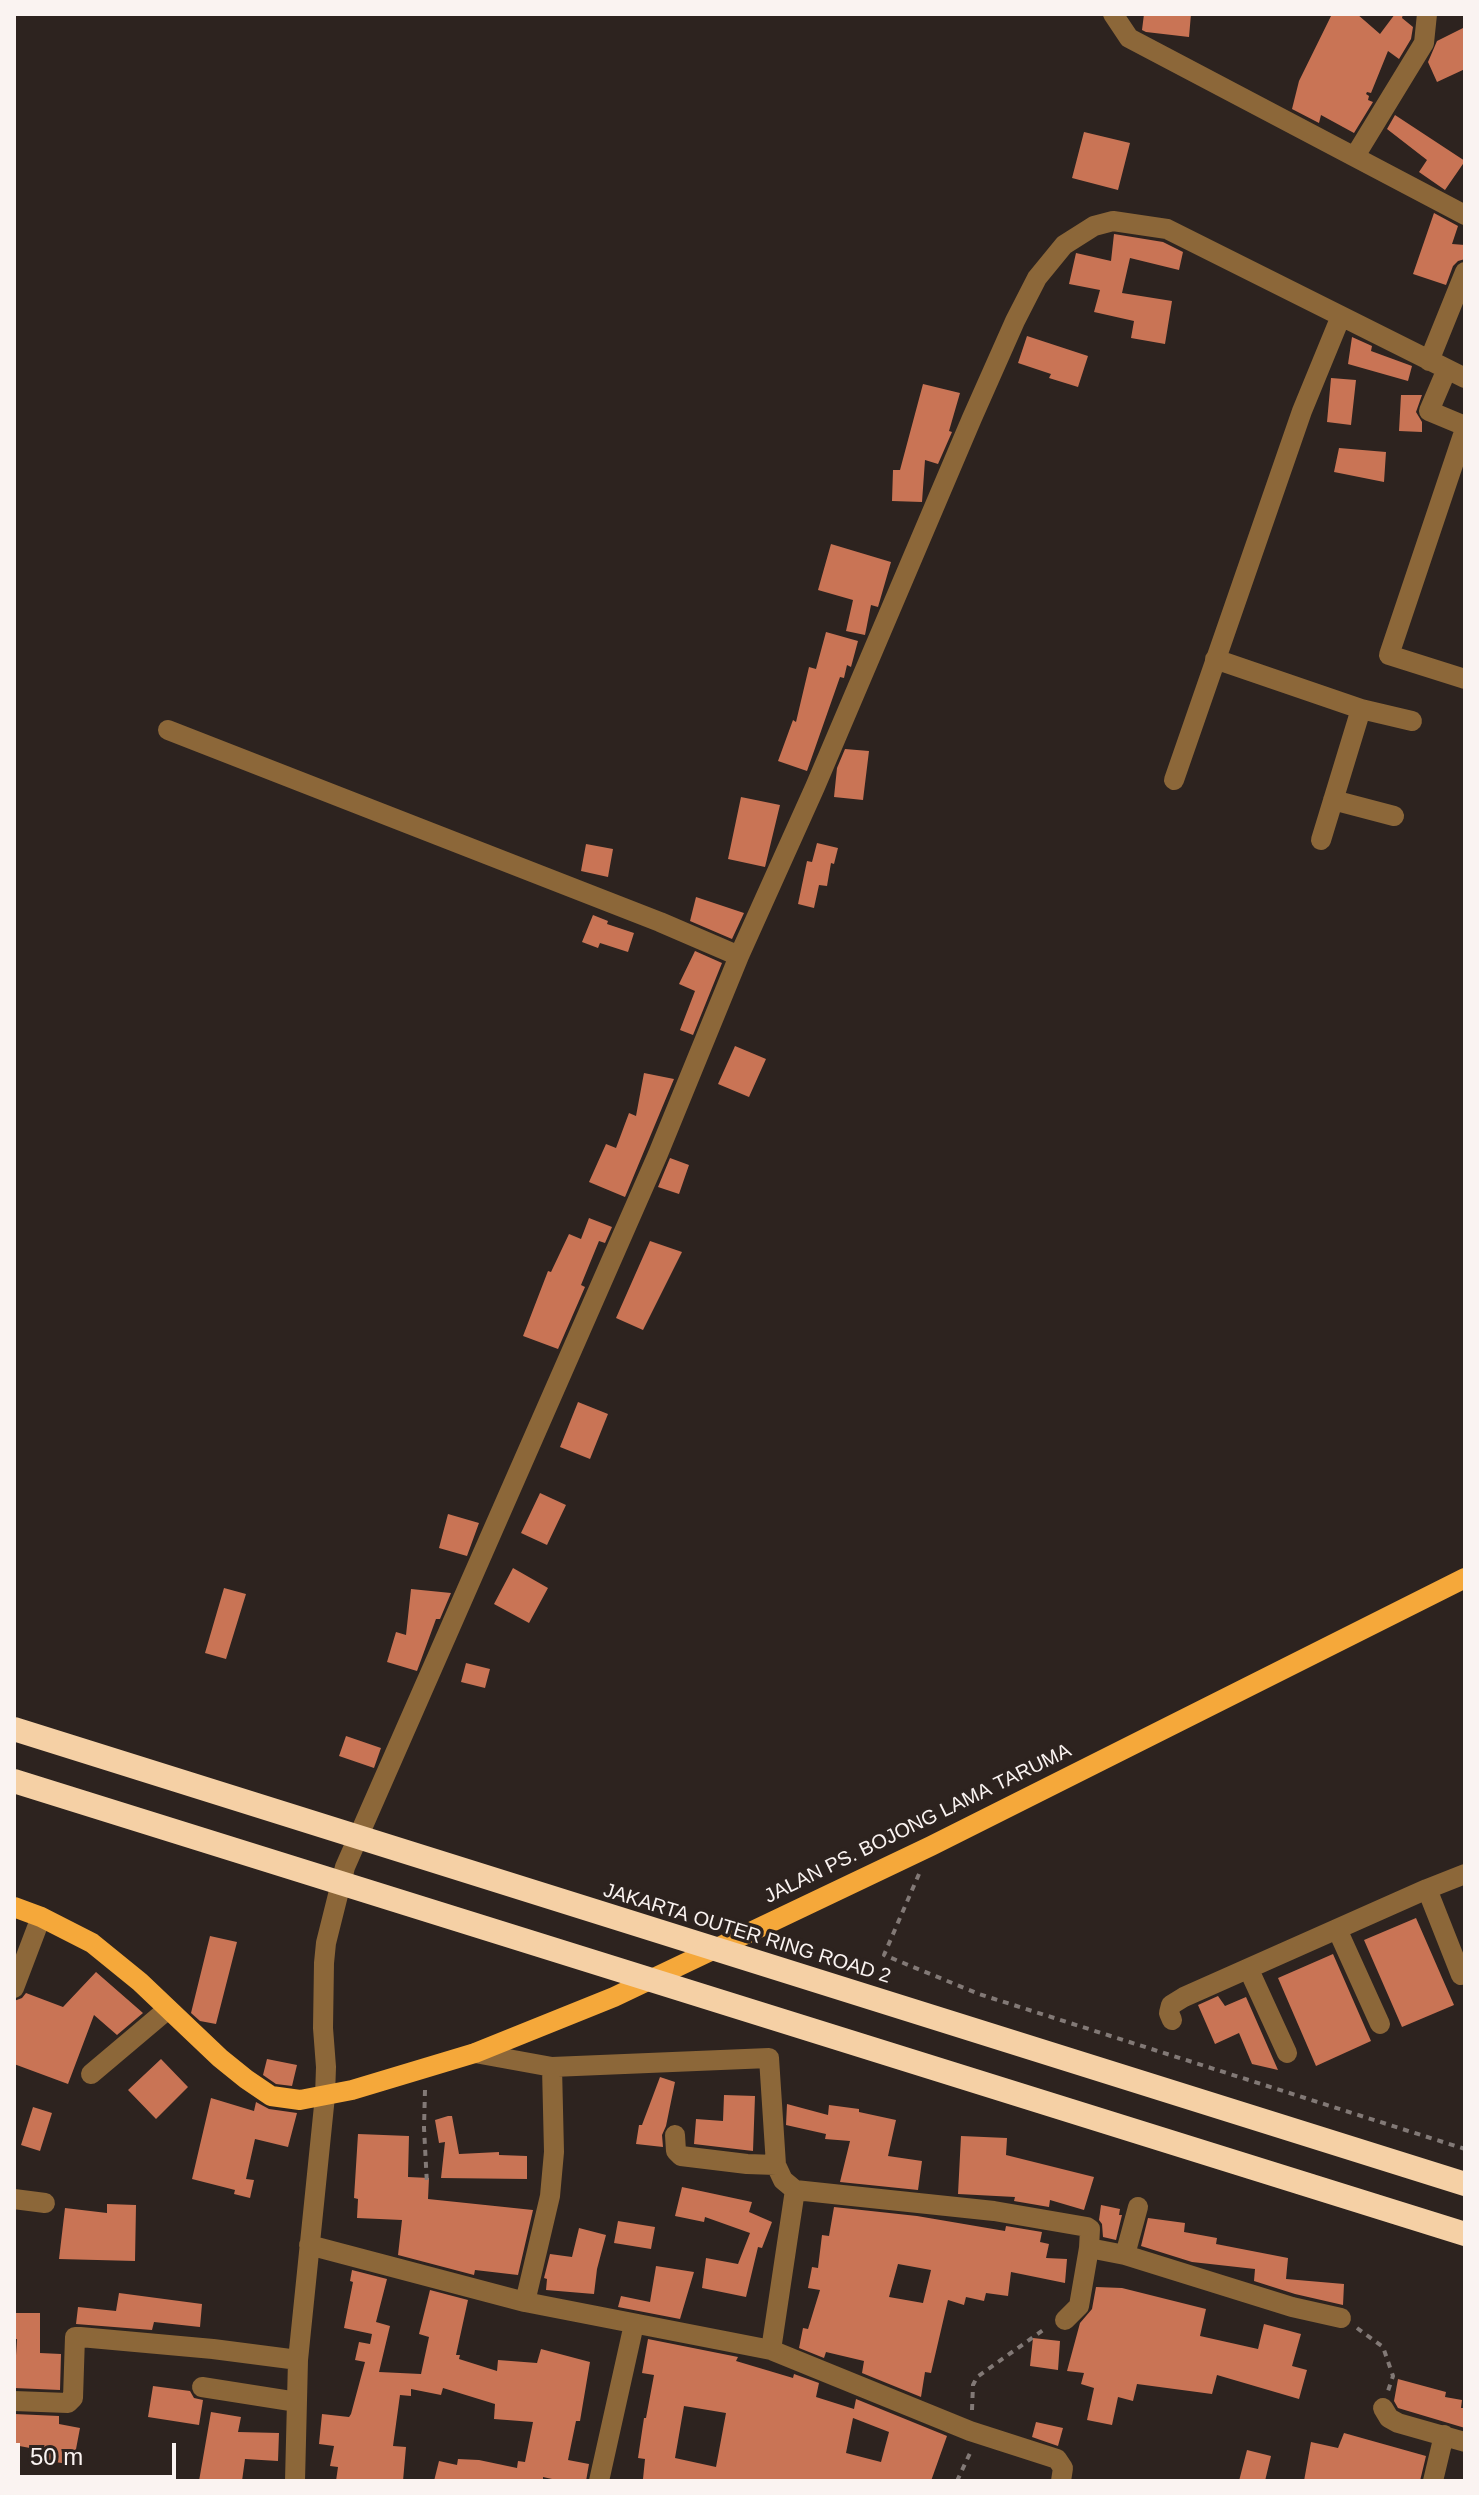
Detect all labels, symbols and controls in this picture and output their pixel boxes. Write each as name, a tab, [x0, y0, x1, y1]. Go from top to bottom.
street label: JALAN PS. BOJONG LAMA TARUMA	[761, 1739, 1075, 1909]
street label: JAKARTA OUTER RING ROAD 2	[600, 1879, 894, 1989]
scale bar	[20, 2427, 180, 2477]
text: 50 m	[30, 2443, 83, 2470]

